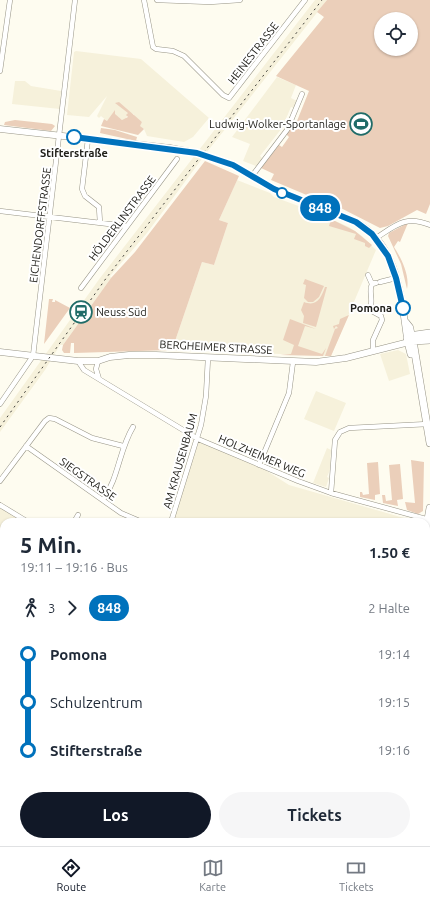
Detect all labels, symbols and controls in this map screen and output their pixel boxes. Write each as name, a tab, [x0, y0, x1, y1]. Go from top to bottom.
map controls	[374, 12, 418, 56]
button: locate	[374, 12, 418, 56]
street label: HEINESTRASSE	[225, 20, 281, 86]
sports icon: Ludwig-Wolker-Sportanlage	[348, 111, 374, 137]
place label: Ludwig-Wolker-Sportanlage	[209, 118, 346, 130]
marker: Stifterstraße	[66, 129, 82, 145]
place label: Stifterstraße	[40, 147, 108, 159]
street label: EICHENDORFFSTRASSE	[27, 167, 53, 283]
street label: HÖLDERLINSTRASSE	[86, 173, 158, 263]
unlabelled marker	[276, 187, 288, 199]
line badge: 848	[297, 195, 343, 221]
text: 848	[308, 200, 332, 216]
station icon: Neuss Süd	[68, 299, 94, 325]
marker: Pomona	[395, 300, 411, 316]
place label: Pomona	[350, 302, 392, 314]
place label: Neuss Süd	[96, 306, 147, 318]
street label: BERGHEIMER STRASSE	[159, 338, 273, 356]
street label: AM KRAUSENBAUM	[161, 412, 199, 510]
street label: HOLZHEIMER WEG	[217, 432, 307, 480]
street label: SIEGSTRASSE	[58, 455, 118, 503]
text: 5 Min.	[20, 532, 82, 557]
text: 1.50 €	[369, 544, 410, 561]
text: 19:11 – 19:16 · Bus	[20, 560, 128, 574]
icon: walk	[20, 597, 42, 619]
icon: forward	[61, 597, 83, 619]
text: 848	[97, 600, 121, 616]
text: 3	[48, 601, 55, 615]
text: 2 Halte	[368, 601, 410, 615]
text: Pomona	[50, 646, 107, 663]
text: 19:14	[377, 647, 410, 661]
text: Schulzentrum	[50, 694, 143, 711]
text: 19:15	[377, 695, 410, 709]
text: Stifterstraße	[50, 742, 142, 759]
text: 19:16	[377, 743, 410, 757]
button: Los	[20, 792, 211, 838]
button: Tickets	[219, 792, 410, 838]
tab: Route	[56, 857, 86, 893]
tab: Karte	[199, 857, 226, 893]
tab: Tickets	[339, 857, 374, 893]

